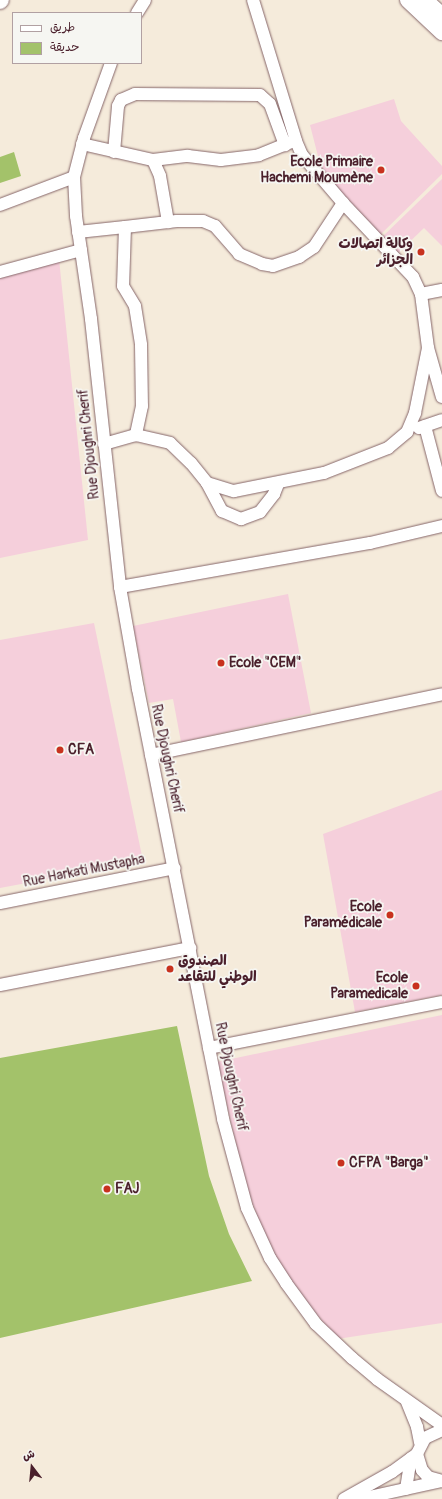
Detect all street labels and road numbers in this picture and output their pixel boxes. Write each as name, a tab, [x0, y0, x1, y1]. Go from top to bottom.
street label: Rue Djoughri Cherif	[75, 388, 103, 500]
street label: Rue Djoughri Cherif	[147, 703, 187, 815]
street label: Rue Harkati Mustapha	[22, 851, 146, 891]
street label: Rue Djoughri Cherif	[211, 1021, 251, 1133]

